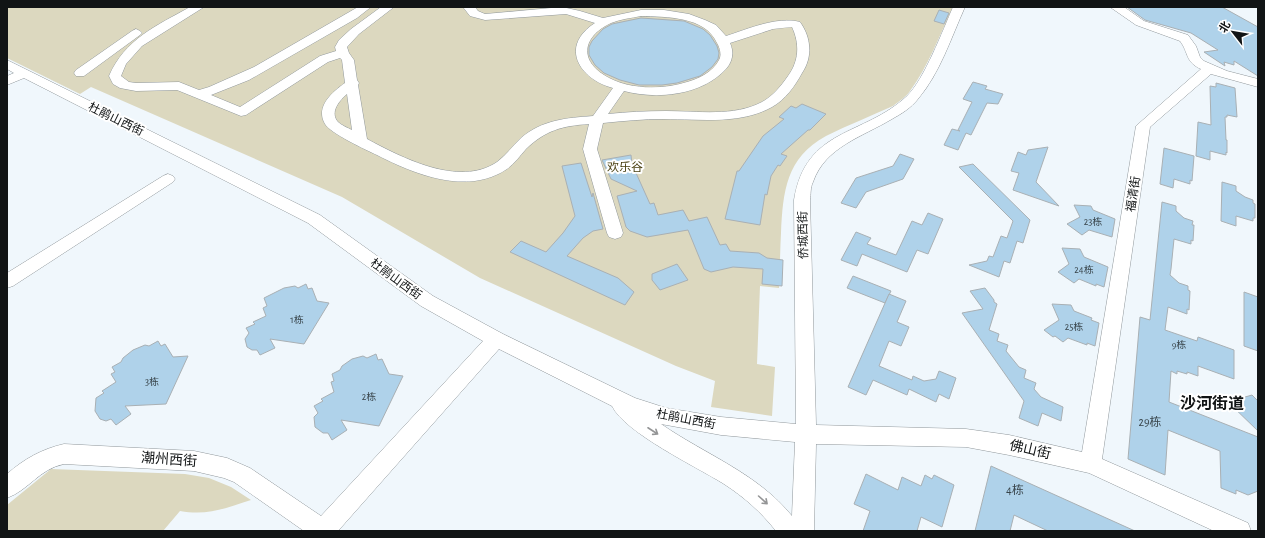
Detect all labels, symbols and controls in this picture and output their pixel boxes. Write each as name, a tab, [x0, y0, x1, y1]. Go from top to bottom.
north arrow	[1213, 12, 1253, 52]
text: 北	[1217, 20, 1232, 35]
street label: 杜鹃山西街	[86, 100, 146, 138]
park label: 欢乐谷	[607, 161, 643, 173]
street label: 福清街	[1123, 175, 1142, 213]
street label: 侨城西街	[796, 211, 809, 259]
house number: 23栋	[1084, 216, 1102, 227]
street label: 杜鹃山西街	[368, 256, 424, 301]
house number: 24栋	[1074, 264, 1094, 275]
house number: 1栋	[290, 314, 304, 325]
house number: 25栋	[1065, 321, 1083, 332]
house number: 9栋	[1172, 339, 1186, 350]
house number: 3栋	[145, 376, 159, 387]
house number: 2栋	[362, 391, 376, 402]
district label: 沙河街道	[1180, 394, 1244, 412]
street label: 杜鹃山西街	[655, 406, 717, 431]
house number: 29栋	[1138, 415, 1162, 428]
one-way arrow	[647, 427, 658, 435]
street label: 佛山街	[1008, 437, 1052, 462]
street label: 潮州西街	[141, 449, 198, 469]
house number: 4栋	[1006, 483, 1024, 496]
one-way arrow	[758, 495, 769, 504]

